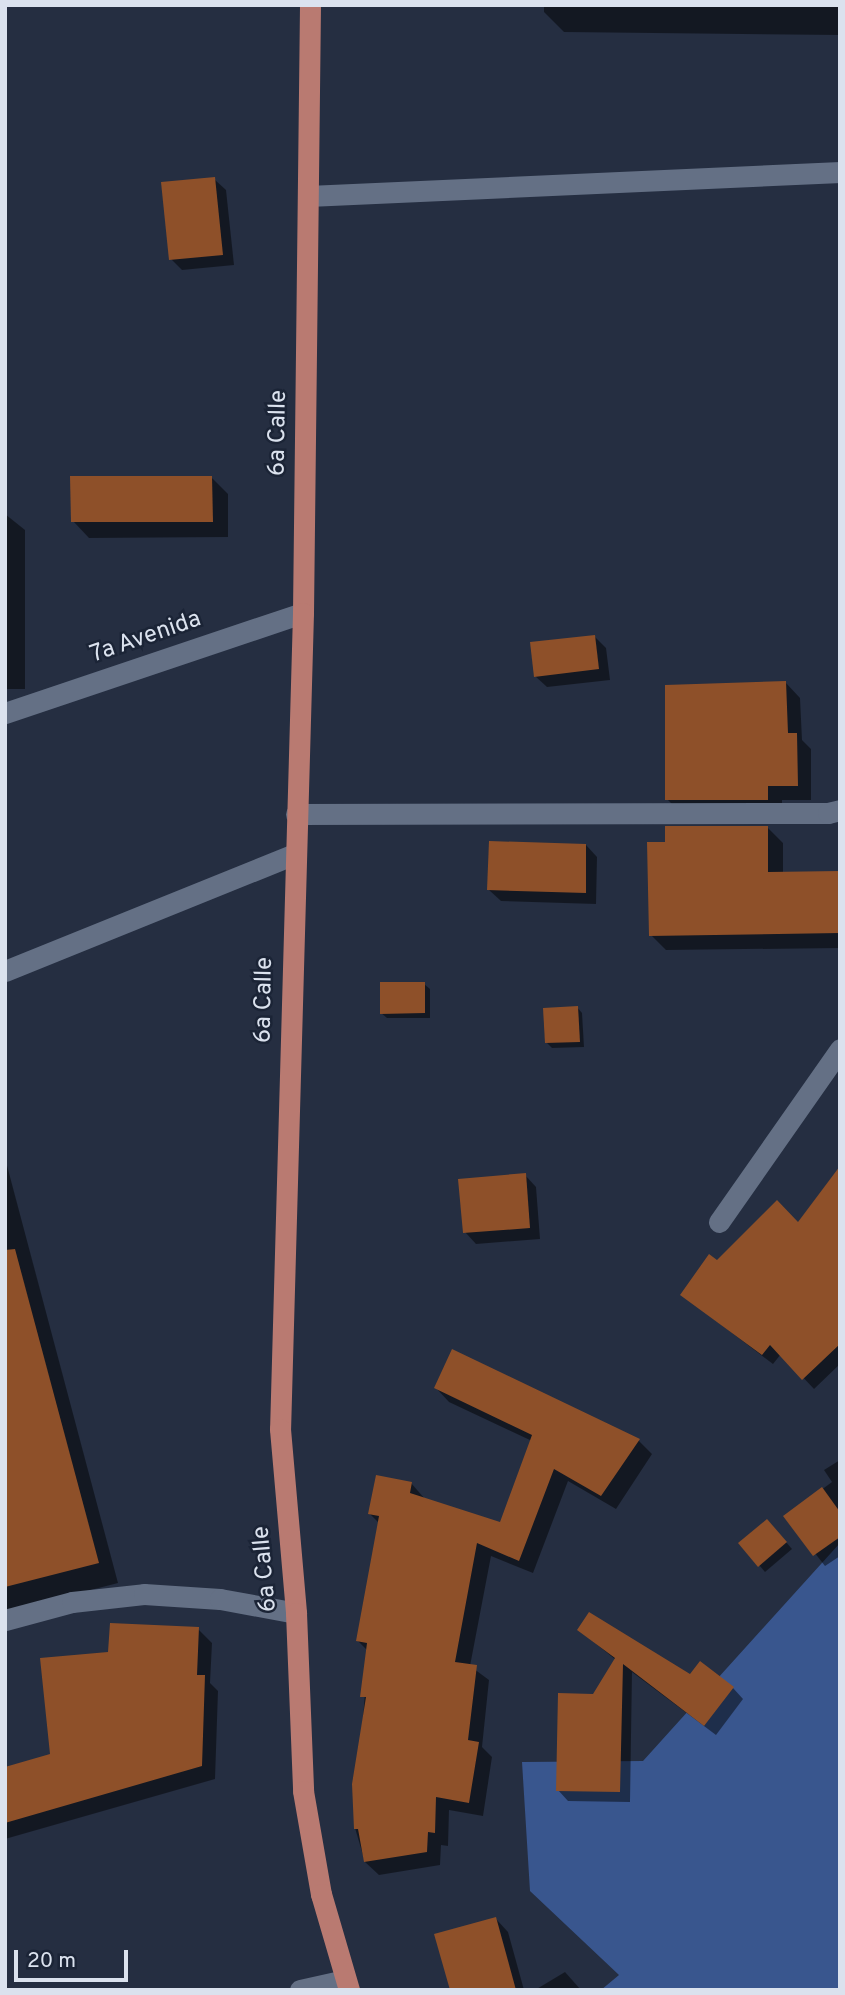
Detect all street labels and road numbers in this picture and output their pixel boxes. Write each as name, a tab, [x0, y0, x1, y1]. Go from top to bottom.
street label: 6a Calle	[264, 390, 294, 476]
street label: 7a Avenida	[86, 605, 206, 671]
street label: 6a Calle	[250, 957, 280, 1043]
street label: 6a Calle	[248, 1525, 284, 1613]

